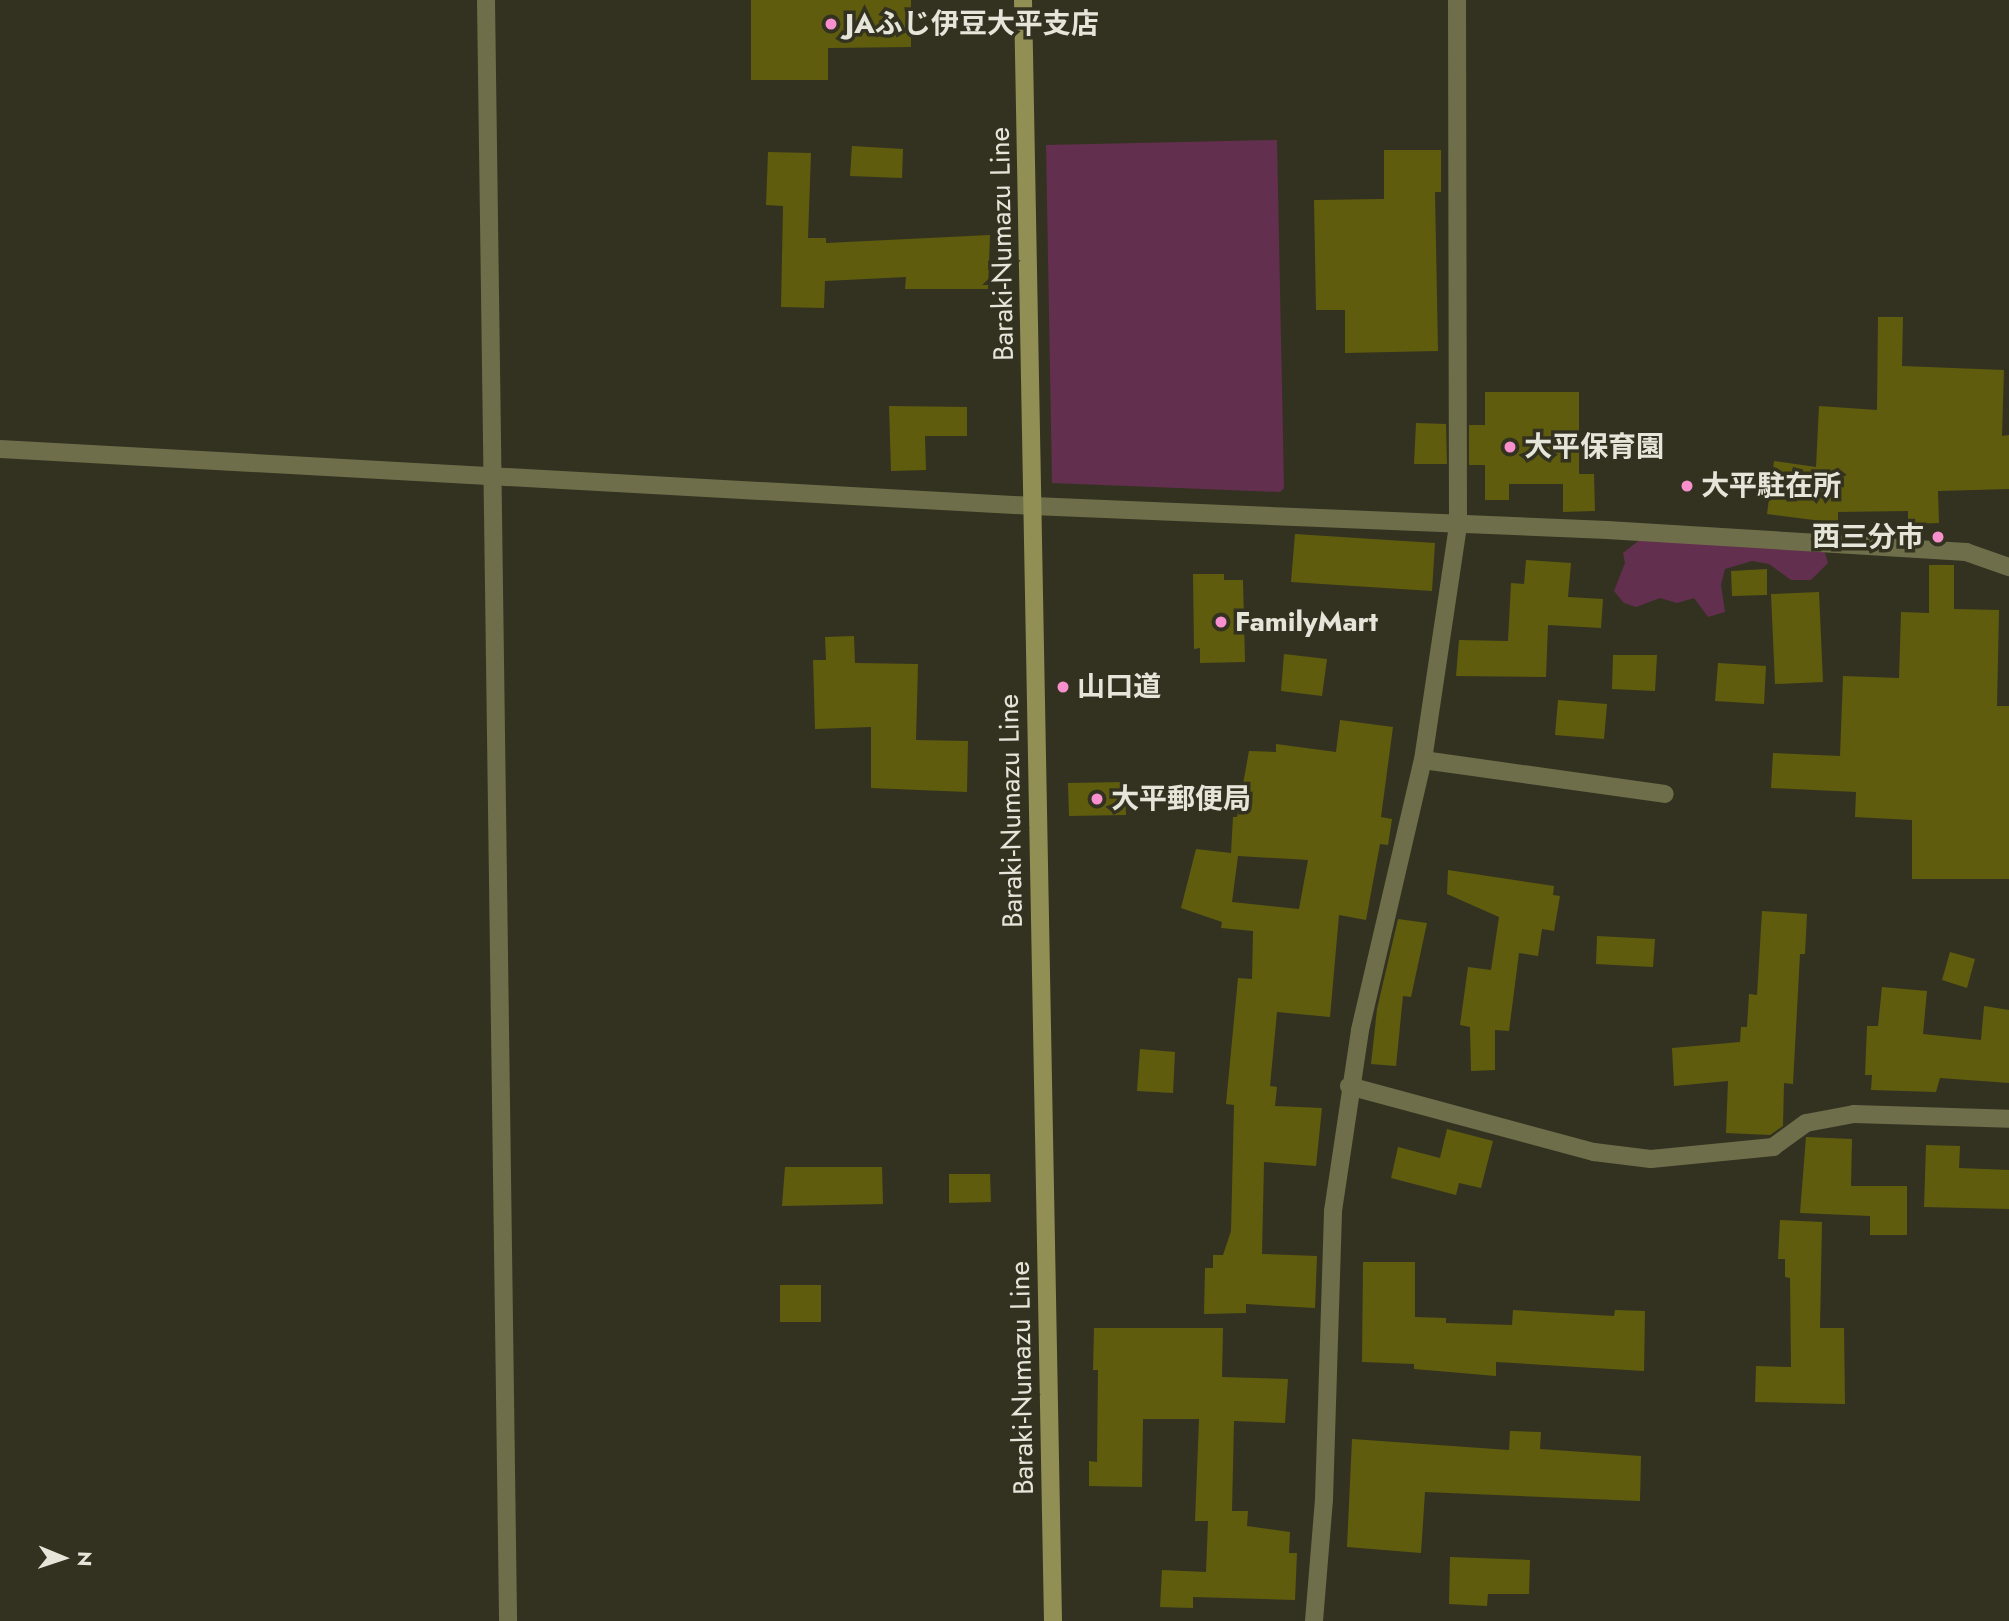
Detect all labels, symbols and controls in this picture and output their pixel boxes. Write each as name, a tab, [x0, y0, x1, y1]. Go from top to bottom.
place label: JAふじ伊豆大平支店	[845, 7, 1099, 41]
marker: JAふじ伊豆大平支店	[823, 16, 839, 32]
street label: Baraki-Numazu Line	[983, 127, 1021, 361]
place label: 大平保育園	[1524, 430, 1664, 464]
marker: 大平保育園	[1502, 439, 1518, 455]
place label: 大平駐在所	[1701, 469, 1841, 503]
marker: 大平駐在所	[1679, 478, 1695, 494]
place label: 西三分市	[1812, 520, 1924, 554]
marker: 西三分市	[1930, 529, 1946, 545]
place label: FamilyMart	[1235, 605, 1378, 639]
marker: FamilyMart	[1213, 614, 1229, 630]
place label: 山口道	[1077, 670, 1161, 704]
marker: 山口道	[1055, 679, 1071, 695]
street label: Baraki-Numazu Line	[992, 694, 1030, 928]
place label: 大平郵便局	[1111, 782, 1251, 816]
marker: 大平郵便局	[1089, 791, 1105, 807]
street label: Baraki-Numazu Line	[1003, 1261, 1041, 1495]
north arrow	[28, 1523, 98, 1593]
text: N	[71, 1551, 98, 1567]

